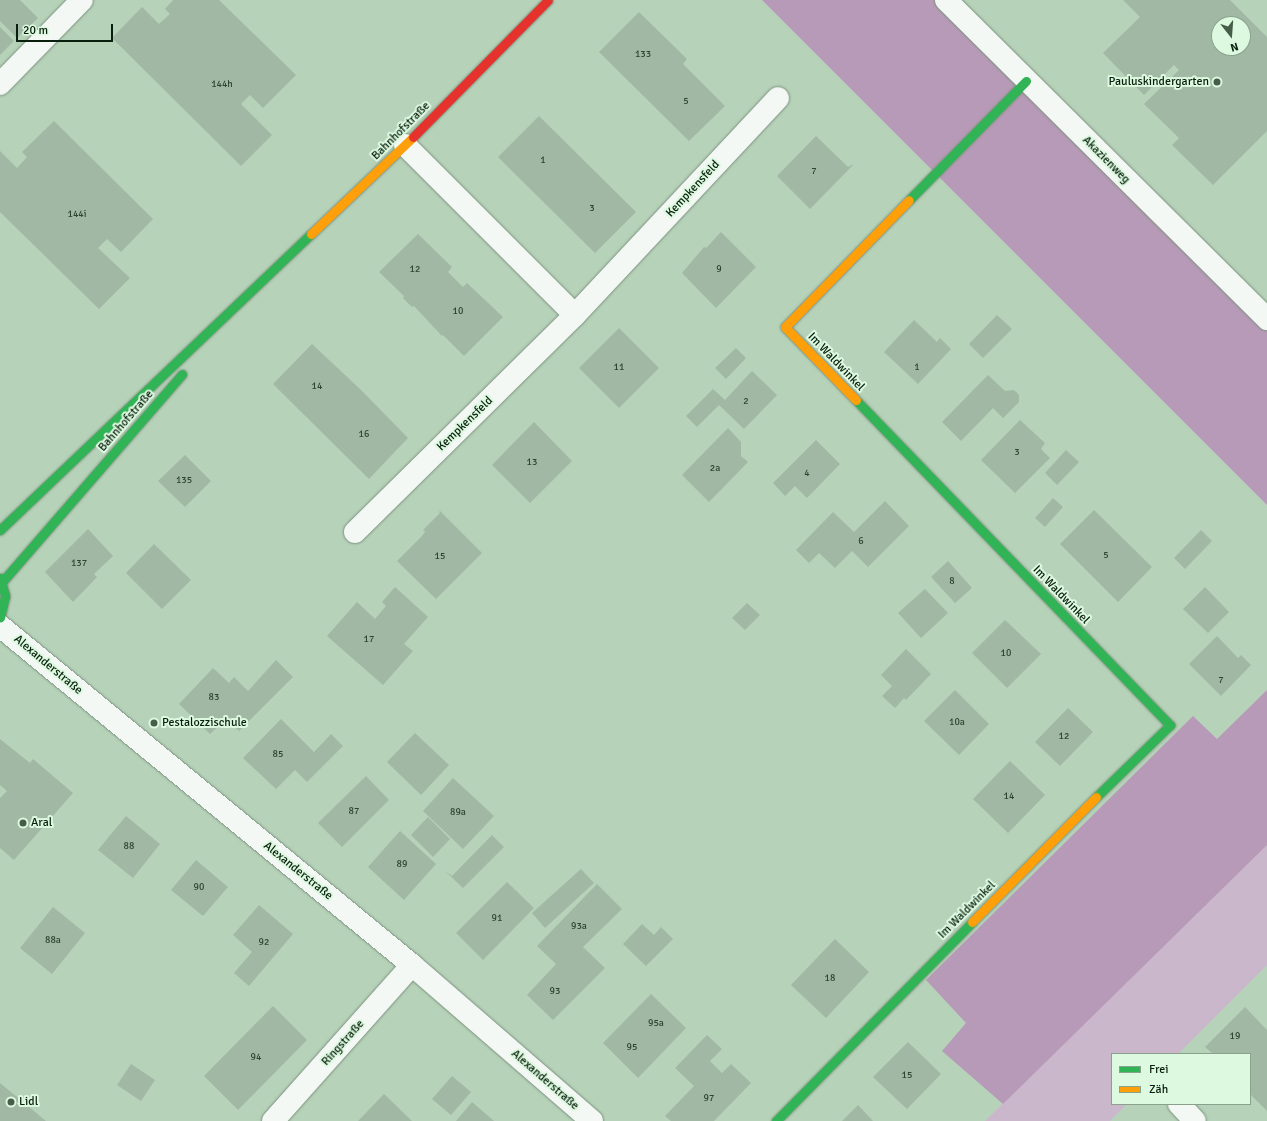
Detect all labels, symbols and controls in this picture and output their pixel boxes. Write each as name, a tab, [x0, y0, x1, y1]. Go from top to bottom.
scale bar	[18, 16, 115, 42]
north arrow	[1211, 16, 1251, 56]
text: 20 m	[23, 23, 48, 38]
text: N	[1229, 40, 1240, 54]
house number: 133	[635, 49, 651, 61]
place label: Pauluskindergarten	[1108, 75, 1209, 89]
marker: Pauluskindergarten	[1212, 77, 1222, 87]
house number: 144h	[211, 79, 233, 91]
house number: 5	[683, 96, 689, 108]
street label: Bahnhofstraße	[369, 99, 433, 163]
street label: Akazienweg	[1079, 133, 1133, 187]
house number: 1	[540, 155, 546, 167]
street label: Kempkensfeld	[663, 158, 723, 220]
house number: 7	[811, 166, 817, 178]
house number: 3	[589, 203, 595, 215]
house number: 144i	[68, 209, 86, 221]
house number: 12	[410, 264, 420, 276]
house number: 9	[716, 264, 722, 276]
house number: 10	[453, 306, 463, 318]
street label: Im Waldwinkel	[805, 330, 867, 394]
house number: 11	[614, 362, 624, 374]
house number: 1	[914, 362, 920, 374]
house number: 14	[312, 381, 322, 393]
street label: Bahnhofstraße	[95, 387, 157, 455]
street label: Kempkensfeld	[434, 394, 496, 454]
house number: 2	[743, 396, 749, 408]
house number: 16	[359, 429, 369, 441]
house number: 3	[1014, 447, 1020, 459]
house number: 13	[527, 457, 537, 469]
house number: 2a	[710, 463, 720, 475]
house number: 4	[804, 468, 810, 480]
house number: 135	[176, 475, 192, 487]
house number: 6	[858, 536, 864, 548]
house number: 5	[1103, 550, 1109, 562]
house number: 15	[435, 551, 445, 563]
house number: 137	[71, 558, 87, 570]
street label: Im Waldwinkel	[1030, 563, 1092, 627]
house number: 8	[949, 576, 955, 588]
street label: Alexanderstraße	[11, 632, 85, 698]
house number: 17	[364, 634, 374, 646]
house number: 10	[1001, 648, 1011, 660]
house number: 7	[1218, 675, 1224, 687]
house number: 83	[209, 692, 219, 704]
place label: Pestalozzischule	[162, 716, 247, 730]
house number: 10a	[949, 717, 965, 729]
marker: Pestalozzischule	[149, 718, 159, 728]
house number: 12	[1059, 731, 1069, 743]
house number: 85	[273, 749, 283, 761]
house number: 14	[1004, 791, 1014, 803]
house number: 87	[349, 806, 359, 818]
house number: 89a	[450, 807, 466, 819]
place label: Aral	[31, 816, 52, 830]
marker: Aral	[18, 818, 28, 828]
street label: Alexanderstraße	[260, 839, 336, 903]
house number: 88	[124, 841, 134, 853]
house number: 89	[397, 859, 407, 871]
street label: Im Waldwinkel	[935, 878, 999, 942]
house number: 90	[194, 882, 204, 894]
house number: 91	[492, 913, 502, 925]
house number: 93a	[571, 921, 587, 933]
house number: 88a	[45, 935, 61, 947]
house number: 92	[259, 937, 269, 949]
house number: 18	[825, 973, 835, 985]
house number: 93	[550, 986, 560, 998]
street label: Ringstraße	[319, 1017, 367, 1069]
house number: 95a	[648, 1018, 664, 1030]
house number: 19	[1230, 1031, 1240, 1043]
house number: 95	[627, 1042, 637, 1054]
street label: Alexanderstraße	[508, 1047, 582, 1113]
house number: 94	[251, 1052, 261, 1064]
legend	[1111, 1053, 1251, 1105]
text: Frei	[1149, 1062, 1168, 1077]
house number: 15	[902, 1070, 912, 1082]
text: Zäh	[1149, 1082, 1168, 1097]
house number: 97	[704, 1093, 714, 1105]
place label: Lidl	[19, 1095, 38, 1109]
marker: Lidl	[6, 1097, 16, 1107]

